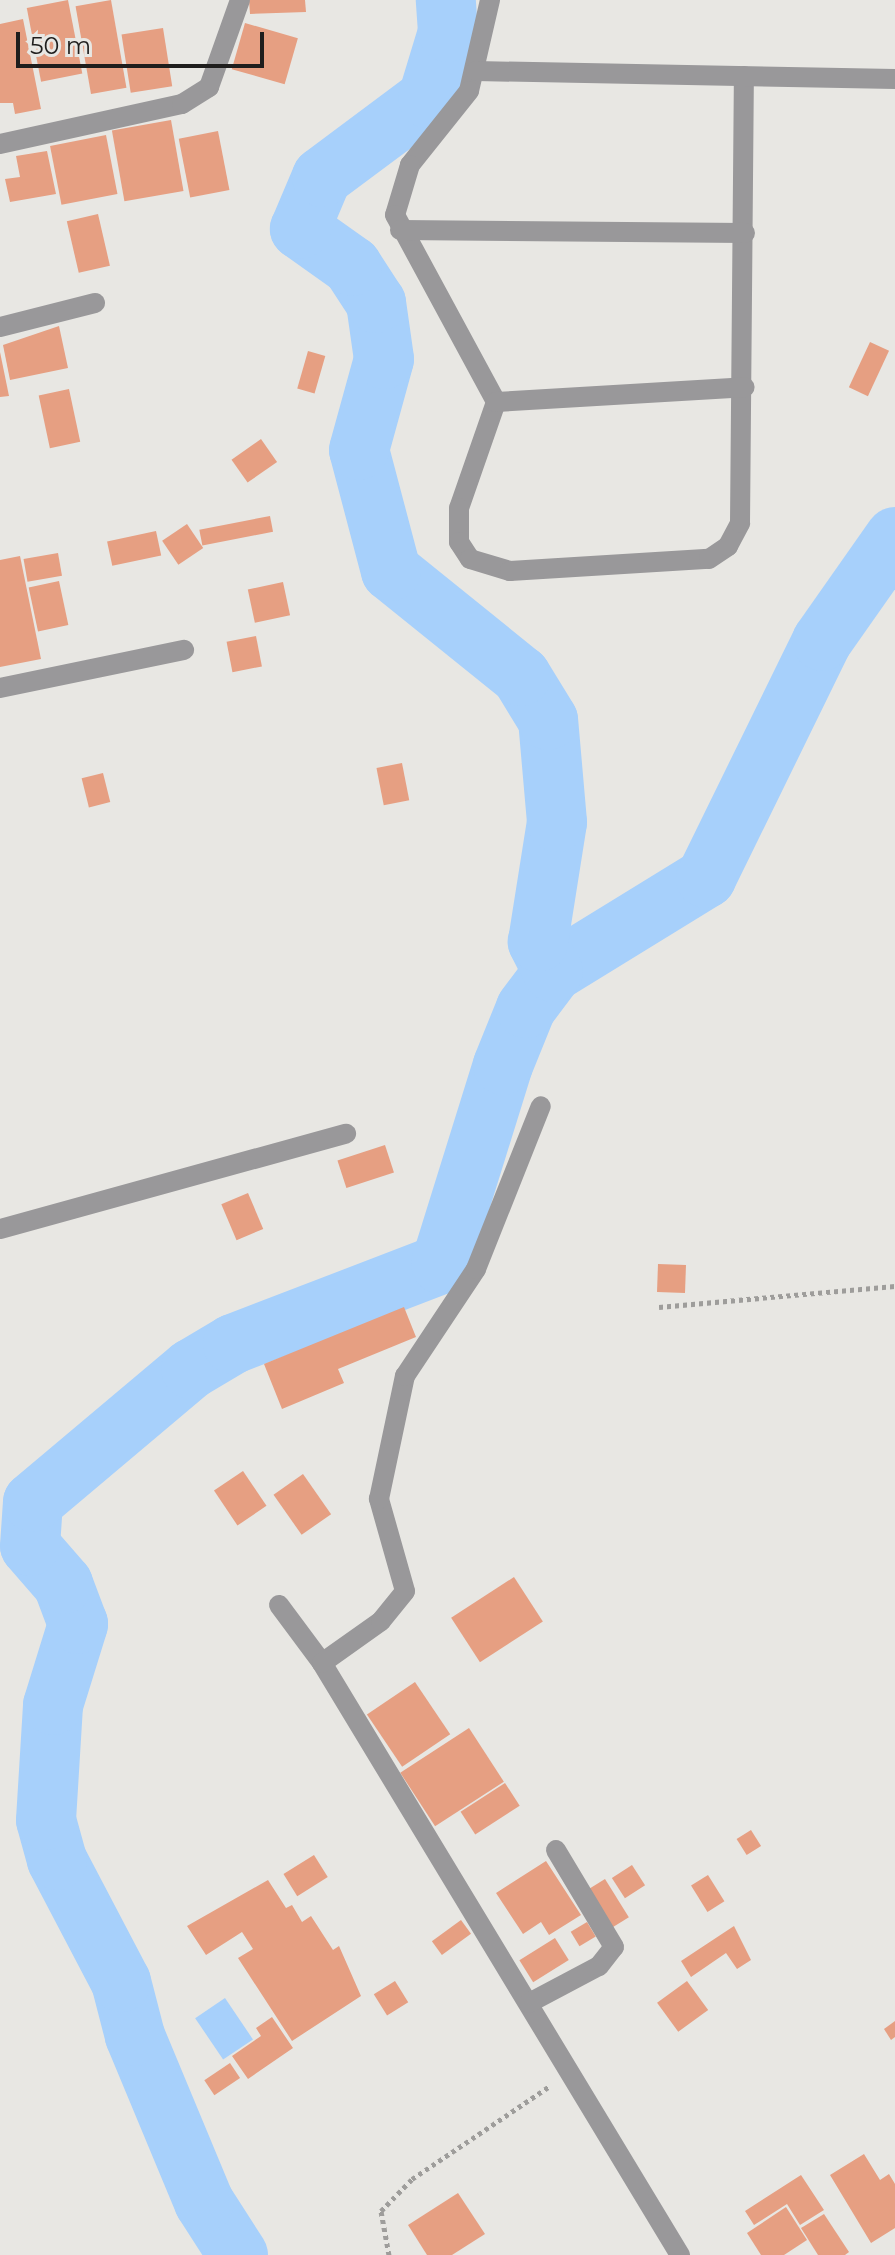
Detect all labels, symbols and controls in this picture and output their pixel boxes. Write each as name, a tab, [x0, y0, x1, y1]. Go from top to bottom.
scale bar	[20, 16, 268, 66]
text: 50 m	[30, 31, 91, 60]

